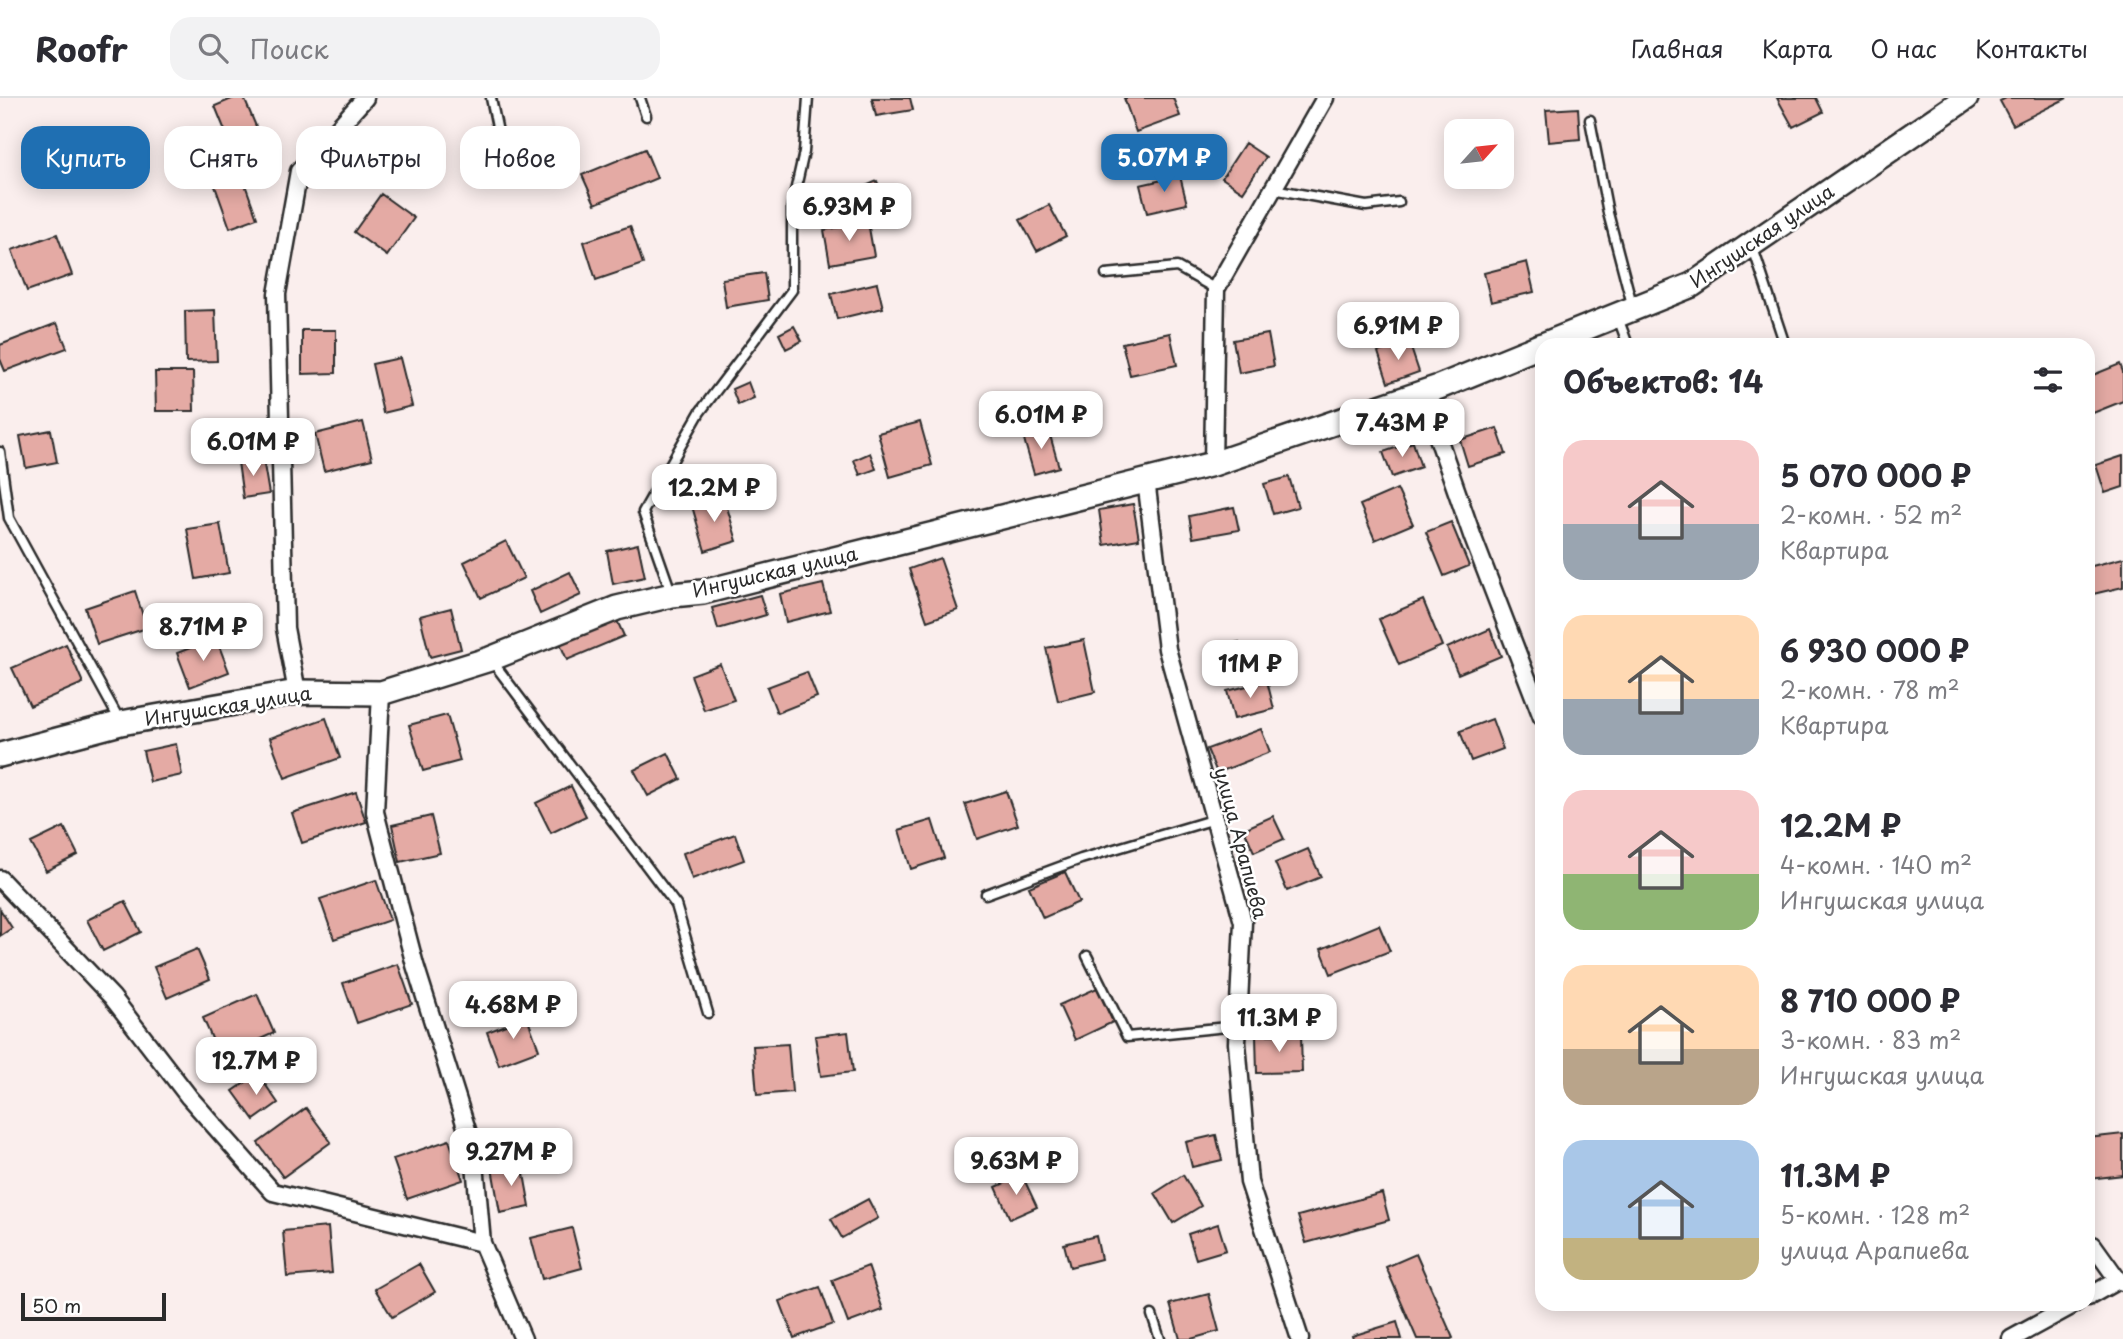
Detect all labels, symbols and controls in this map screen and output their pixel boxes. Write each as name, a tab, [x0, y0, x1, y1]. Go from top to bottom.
search box	[170, 17, 660, 80]
text: Roofr	[35, 23, 128, 73]
icon: search	[194, 29, 232, 67]
text: Поиск	[250, 29, 329, 68]
text: Главная	[1631, 30, 1724, 66]
text: Карта	[1762, 30, 1832, 66]
text: О нас	[1870, 30, 1937, 66]
text: Контакты	[1975, 30, 2088, 66]
north arrow	[1444, 119, 1514, 189]
map controls	[1444, 119, 1514, 189]
chip: Купить	[21, 126, 150, 189]
chip: Снять	[164, 126, 282, 189]
chip: Фильтры	[296, 126, 446, 189]
chip: Новое	[460, 126, 580, 189]
pin: 5.07M ₽	[1099, 134, 1229, 194]
text: 5.07M ₽	[1117, 139, 1211, 174]
street label: Ингушская улица	[1684, 176, 1839, 294]
pin: 6.93M ₽	[784, 184, 914, 243]
text: 6.93M ₽	[802, 188, 896, 223]
pin: 6.91M ₽	[1333, 302, 1463, 362]
text: 6.91M ₽	[1353, 307, 1443, 342]
text: Объектов: 14	[1563, 358, 1763, 403]
icon: filters	[2029, 361, 2067, 399]
pin: 6.01M ₽	[976, 392, 1106, 451]
text: 6.01M ₽	[995, 396, 1087, 431]
pin: 7.43M ₽	[1337, 400, 1467, 459]
text: 7.43M ₽	[1356, 404, 1448, 439]
pin: 6.01M ₽	[188, 418, 318, 478]
text: 6.01M ₽	[207, 423, 299, 458]
text: 5 070 000 ₽	[1780, 452, 1971, 497]
pin: 12.2M ₽	[649, 464, 779, 524]
icon: home	[1619, 468, 1703, 552]
text: 12.2M ₽	[668, 469, 760, 504]
text: 2-комн. · 52 m²	[1780, 497, 1962, 532]
text: Квартира	[1780, 532, 1888, 567]
street label: Ингушская улица	[690, 538, 860, 604]
pin: 8.71M ₽	[138, 603, 268, 663]
text: 8.71M ₽	[159, 608, 247, 643]
text: 6 930 000 ₽	[1780, 627, 1969, 672]
pin: 11M ₽	[1201, 640, 1299, 700]
icon: home	[1619, 643, 1703, 727]
text: 11M ₽	[1218, 645, 1282, 680]
text: 2-комн. · 78 m²	[1780, 672, 1960, 707]
street label: Ингушская улица	[142, 678, 313, 732]
text: Квартира	[1780, 707, 1888, 742]
street label: улица Арапиева	[1208, 764, 1276, 922]
text: 12.2M ₽	[1780, 802, 1901, 847]
icon: home	[1619, 818, 1703, 902]
text: 4-комн. · 140 m²	[1780, 847, 1972, 882]
text: Ингушская улица	[1780, 882, 1984, 917]
text: 8 710 000 ₽	[1780, 977, 1960, 1022]
pin: 4.68M ₽	[448, 982, 578, 1041]
text: 4.68M ₽	[465, 986, 561, 1021]
icon: home	[1619, 993, 1703, 1077]
pin: 11.3M ₽	[1214, 995, 1344, 1054]
text: 11.3M ₽	[1237, 999, 1321, 1034]
text: 3-комн. · 83 m²	[1780, 1022, 1961, 1057]
pin: 12.7M ₽	[191, 1038, 321, 1097]
text: 12.7M ₽	[212, 1042, 300, 1077]
text: Ингушская улица	[1780, 1057, 1984, 1092]
pin: 9.27M ₽	[446, 1128, 576, 1188]
text: 9.27M ₽	[466, 1133, 556, 1168]
pin: 9.63M ₽	[951, 1138, 1081, 1197]
text: 9.63M ₽	[970, 1142, 1062, 1177]
text: 11.3M ₽	[1780, 1152, 1890, 1197]
icon: home	[1619, 1168, 1703, 1252]
text: 5-комн. · 128 m²	[1780, 1197, 1970, 1232]
text: улица Арапиева	[1780, 1232, 1969, 1267]
scale bar	[21, 1290, 166, 1322]
text: 50 m	[32, 1291, 81, 1319]

